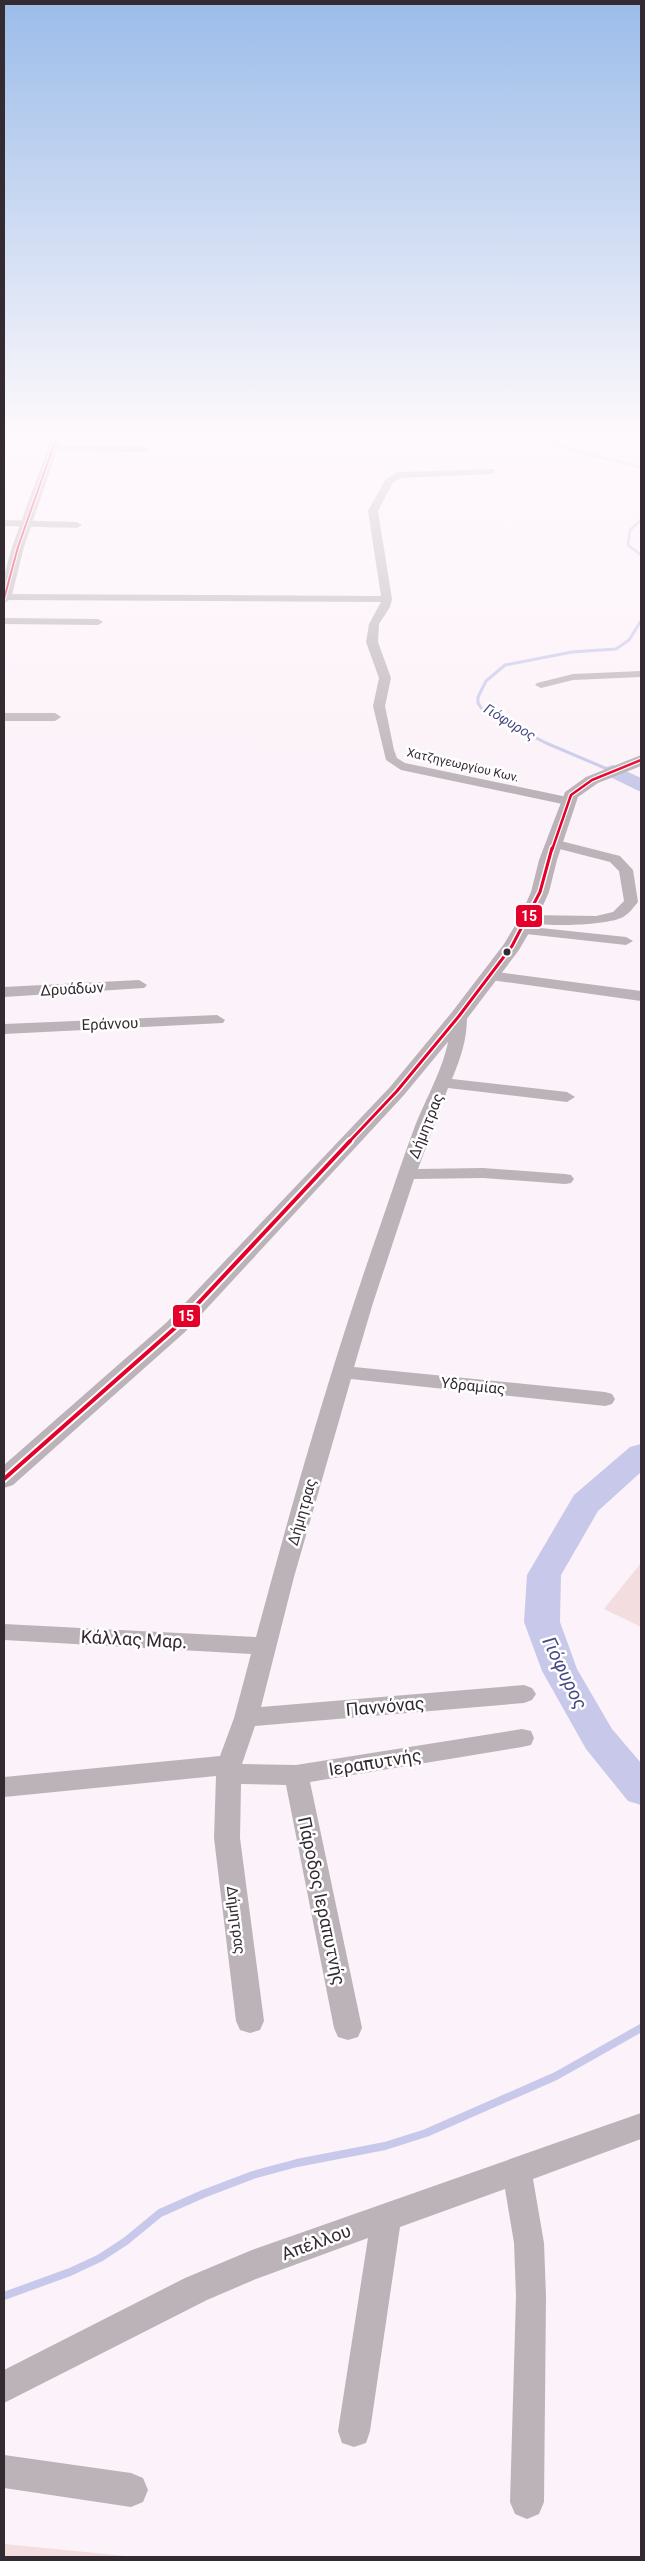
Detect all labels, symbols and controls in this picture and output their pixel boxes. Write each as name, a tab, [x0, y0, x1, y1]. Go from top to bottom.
water label: Γιόφυρος	[481, 700, 539, 745]
street label: Χατζηγεωργίου Κων.	[406, 745, 520, 785]
line badge: 15	[515, 904, 543, 928]
text: 15	[521, 908, 537, 924]
unlabelled marker	[502, 947, 512, 957]
street label: Δρυάδων	[40, 978, 104, 1000]
street label: Εράννου	[81, 1014, 139, 1034]
street label: Δήμητρας	[405, 1091, 447, 1161]
line badge: 15	[172, 1304, 201, 1328]
text: 15	[178, 1308, 194, 1324]
street label: Υδραμίας	[440, 1374, 506, 1398]
street label: Δήμητρας	[284, 1476, 320, 1548]
street label: Κάλλας Μαρ.	[80, 1626, 188, 1652]
water label: Γιόφυρος	[538, 1633, 592, 1713]
street label: Παννόνας	[345, 1692, 425, 1720]
street label: Ιεραπυτνής	[327, 1744, 423, 1780]
street label: Πάροδος Ιεραπυτνής	[294, 1815, 350, 1987]
street label: Δήμητρας	[223, 1885, 249, 1955]
street label: Απέλλου	[278, 2220, 354, 2264]

